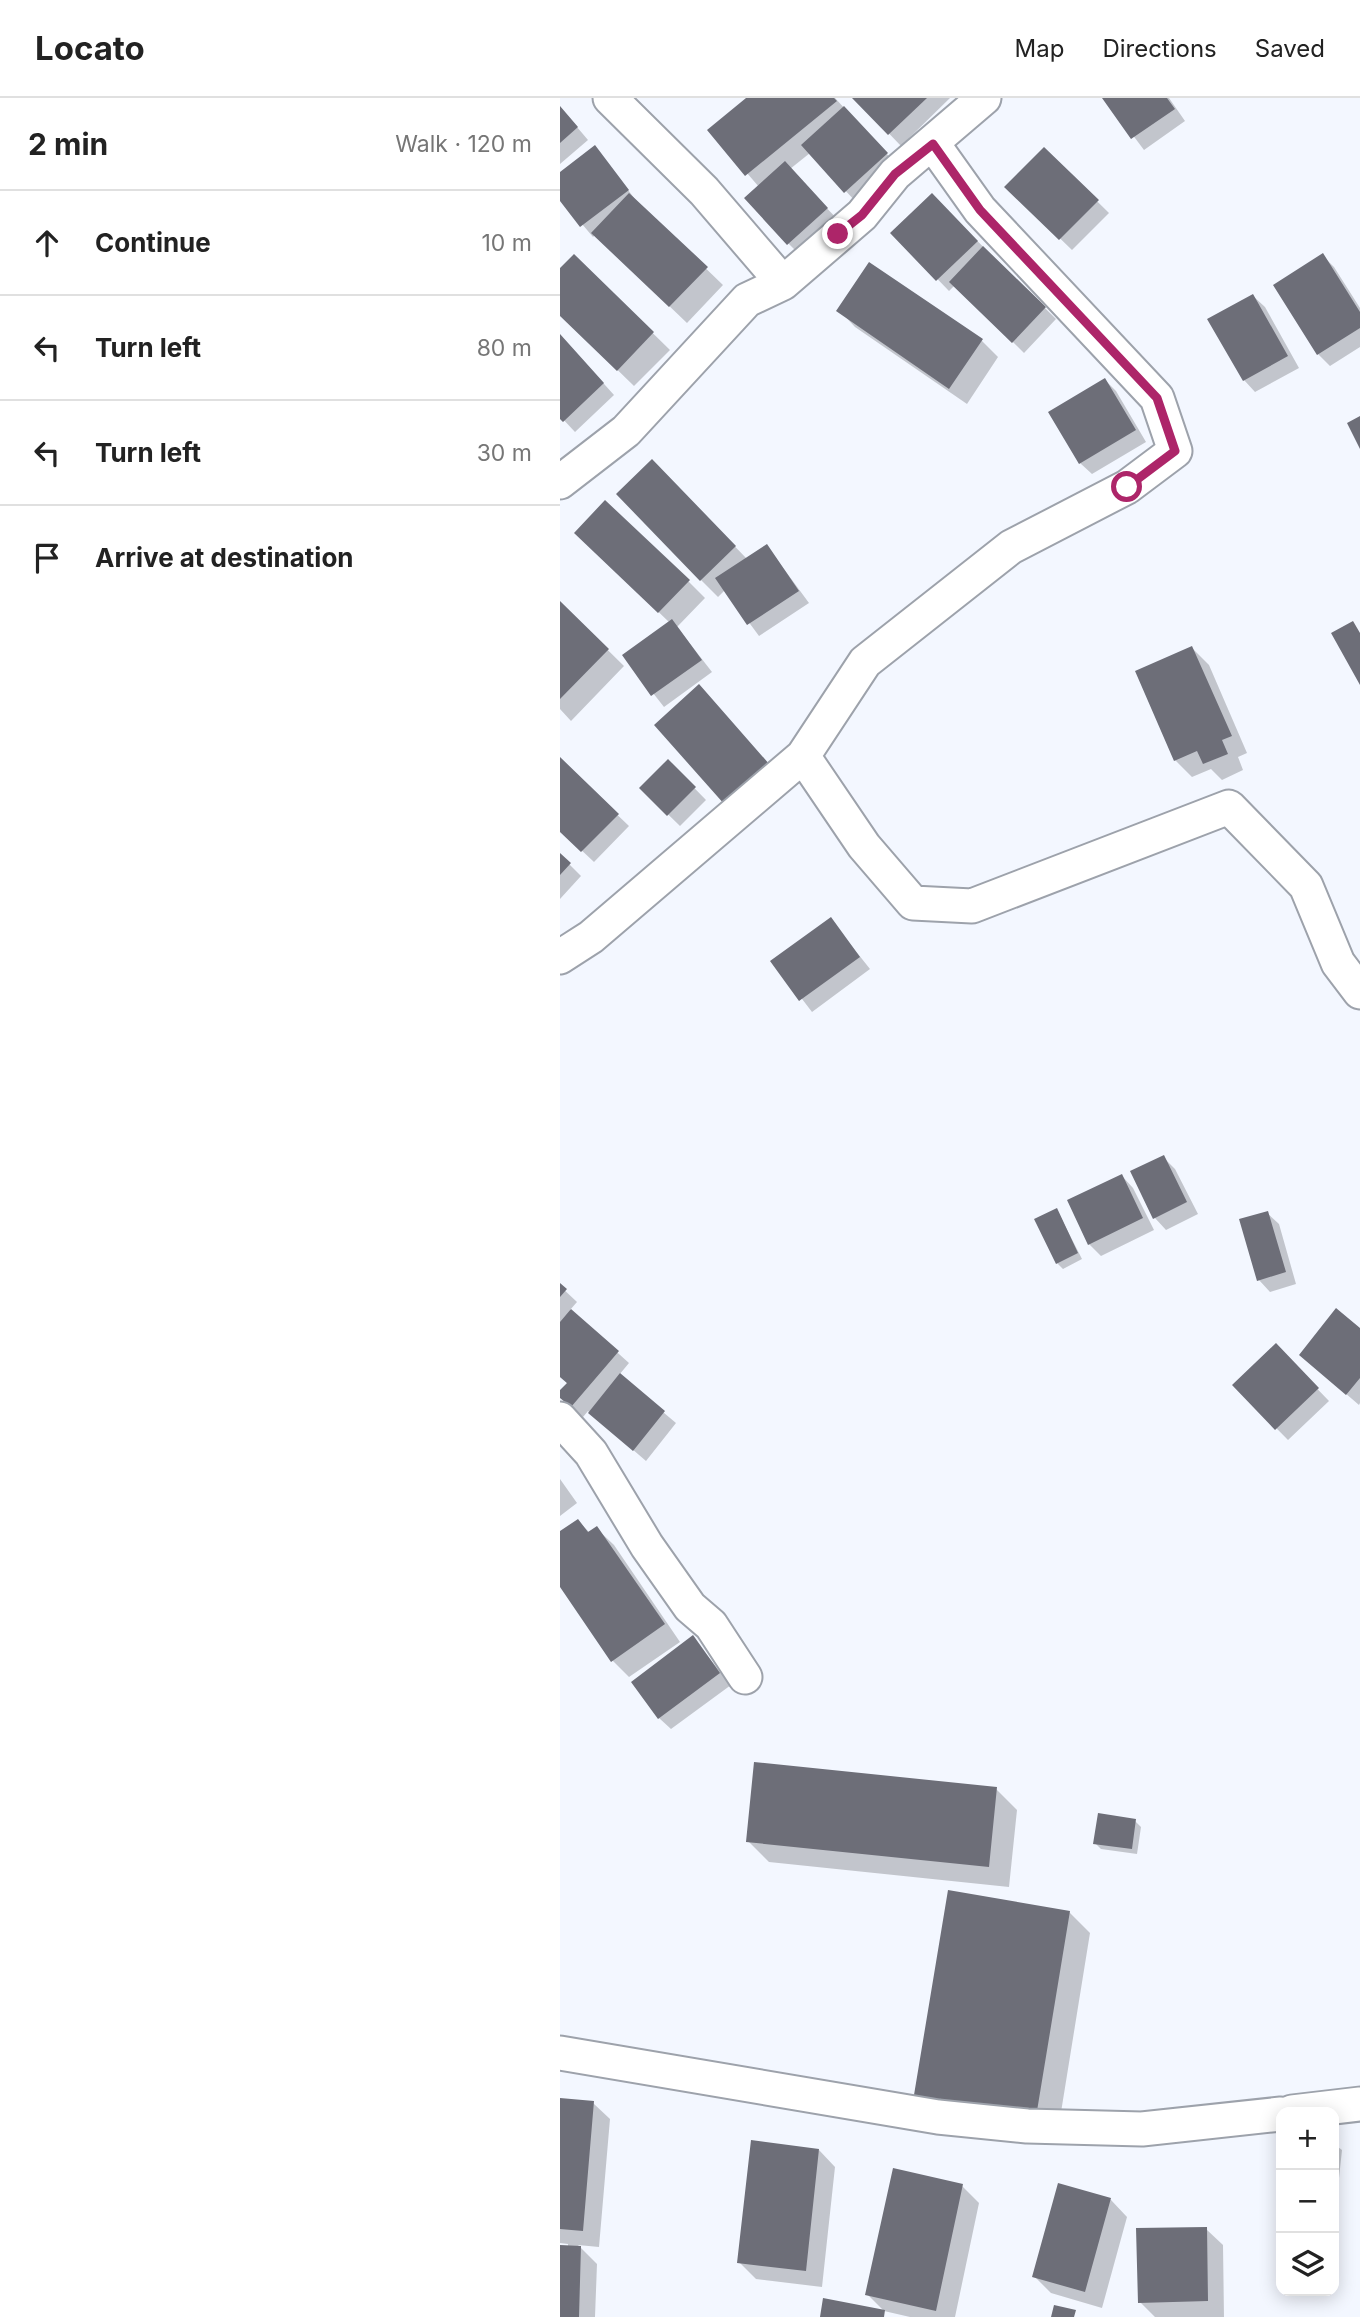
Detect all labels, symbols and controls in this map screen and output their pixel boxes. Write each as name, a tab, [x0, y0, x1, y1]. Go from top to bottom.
text: Locato	[35, 28, 145, 68]
text: Map	[1015, 34, 1064, 63]
text: Directions	[1102, 34, 1217, 63]
text: Saved	[1255, 34, 1325, 63]
text: 2 min	[28, 126, 108, 162]
text: Walk · 120 m	[395, 130, 532, 158]
route end	[822, 218, 853, 249]
icon: ahead	[28, 224, 66, 262]
text: Continue	[95, 227, 211, 258]
text: 10 m	[482, 229, 532, 257]
icon: left	[28, 329, 66, 367]
text: Turn left	[95, 332, 201, 363]
text: 80 m	[477, 334, 532, 362]
icon: left	[28, 434, 66, 472]
text: Turn left	[95, 437, 201, 468]
text: 30 m	[477, 439, 532, 467]
route start	[1111, 471, 1142, 502]
icon: arrive	[28, 539, 66, 577]
text: Arrive at destination	[95, 542, 354, 573]
map controls	[1276, 2107, 1339, 2296]
button: +	[1276, 2107, 1339, 2170]
button: −	[1276, 2170, 1339, 2233]
button: layers	[1276, 2233, 1339, 2296]

